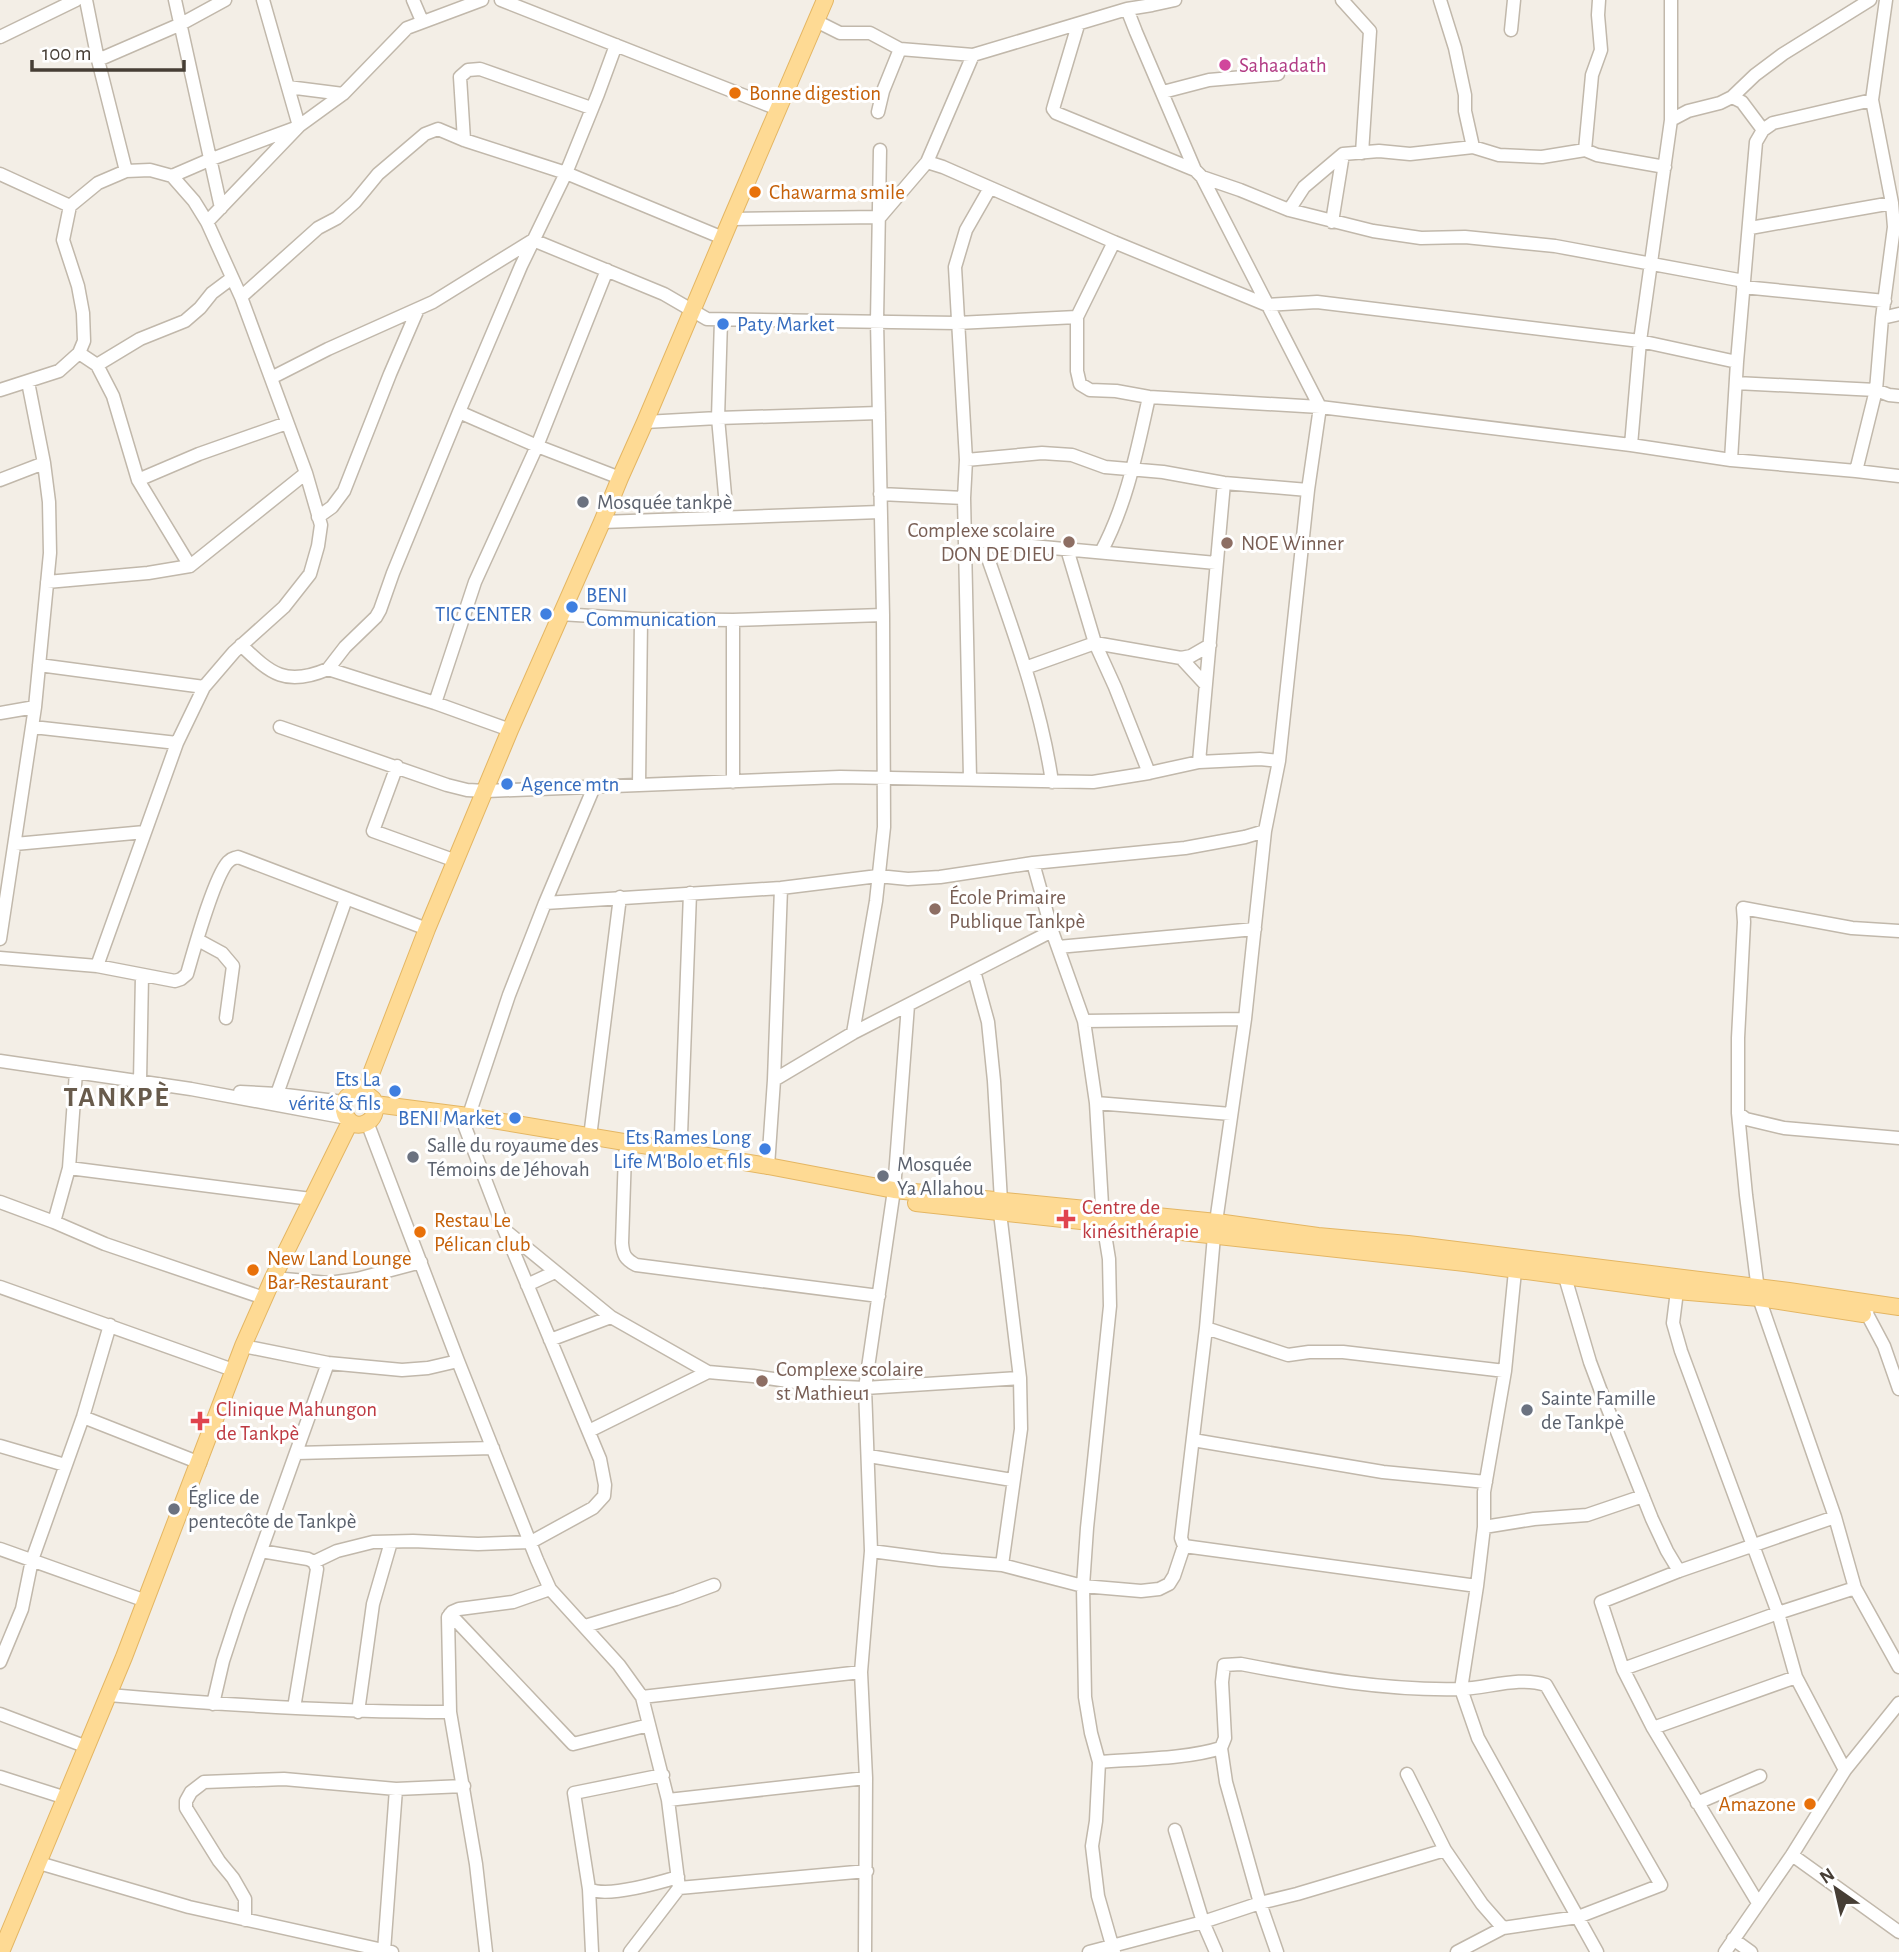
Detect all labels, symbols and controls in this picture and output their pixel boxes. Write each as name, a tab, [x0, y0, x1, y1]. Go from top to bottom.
scale bar	[32, 28, 184, 72]
text: 100 m	[42, 43, 92, 64]
place label: Sahaadath	[1239, 55, 1327, 76]
marker: Sahaadath	[1217, 57, 1233, 73]
place label: Bonne digestion	[749, 83, 881, 104]
marker: Bonne digestion	[727, 85, 743, 101]
place label: Chawarma smile	[769, 182, 905, 203]
marker: Chawarma smile	[747, 184, 763, 200]
place label: Paty Market	[737, 314, 835, 335]
marker: Paty Market	[715, 316, 731, 332]
place label: Mosquée tankpè	[597, 492, 732, 513]
marker: Mosquée tankpè	[575, 494, 591, 510]
place label: Complexe scolaire DON DE DIEU	[908, 520, 1055, 565]
place label: NOE Winner	[1241, 533, 1344, 554]
marker: Complexe scolaire DON DE DIEU	[1061, 534, 1077, 550]
marker: NOE Winner	[1219, 535, 1235, 551]
place label: BENI Communication	[586, 585, 717, 630]
marker: BENI Communication	[564, 599, 580, 615]
place label: TIC CENTER	[435, 604, 532, 625]
marker: TIC CENTER	[538, 606, 554, 622]
place label: Agence mtn	[521, 774, 619, 795]
marker: Agence mtn	[499, 776, 515, 792]
place label: École Primaire Publique Tankpè	[949, 885, 1085, 932]
marker: École Primaire Publique Tankpè	[927, 901, 943, 917]
place label: Ets La vérité & fils	[289, 1069, 381, 1114]
district label: TANKPÈ	[63, 1081, 171, 1112]
marker: Ets La vérité & fils	[387, 1083, 403, 1099]
place label: BENI Market	[398, 1108, 501, 1129]
marker: BENI Market	[507, 1110, 523, 1126]
place label: Ets Rames Long Life M'Bolo et fils	[613, 1127, 752, 1172]
place label: Salle du royaume des Témoins de Jéhovah	[427, 1135, 599, 1180]
marker: Ets Rames Long Life M'Bolo et fils	[757, 1141, 773, 1157]
marker: Salle du royaume des Témoins de Jéhovah	[405, 1149, 421, 1165]
place label: Mosquée Ya Allahou	[897, 1154, 984, 1199]
marker: Mosquée Ya Allahou	[875, 1168, 891, 1184]
place label: Centre de kinésithérapie	[1082, 1197, 1199, 1242]
marker: Centre de kinésithérapie	[1056, 1209, 1076, 1229]
place label: Restau Le Pélican club	[434, 1210, 530, 1255]
marker: Restau Le Pélican club	[412, 1224, 428, 1240]
place label: New Land Lounge Bar-Restaurant	[267, 1248, 412, 1293]
marker: New Land Lounge Bar-Restaurant	[245, 1262, 261, 1278]
place label: Complexe scolaire st Mathieu1	[776, 1359, 923, 1404]
marker: Complexe scolaire st Mathieu1	[754, 1373, 770, 1389]
place label: Sainte Famille de Tankpè	[1541, 1388, 1656, 1433]
place label: Clinique Mahungon de Tankpè	[216, 1399, 377, 1444]
marker: Sainte Famille de Tankpè	[1519, 1402, 1535, 1418]
marker: Clinique Mahungon de Tankpè	[190, 1411, 210, 1431]
place label: Églice de pentecôte de Tankpè	[188, 1485, 356, 1532]
marker: Églice de pentecôte de Tankpè	[166, 1501, 182, 1517]
place label: Amazone	[1719, 1794, 1796, 1815]
marker: Amazone	[1802, 1796, 1818, 1812]
north arrow	[1801, 1854, 1871, 1924]
text: N	[1817, 1865, 1838, 1888]

